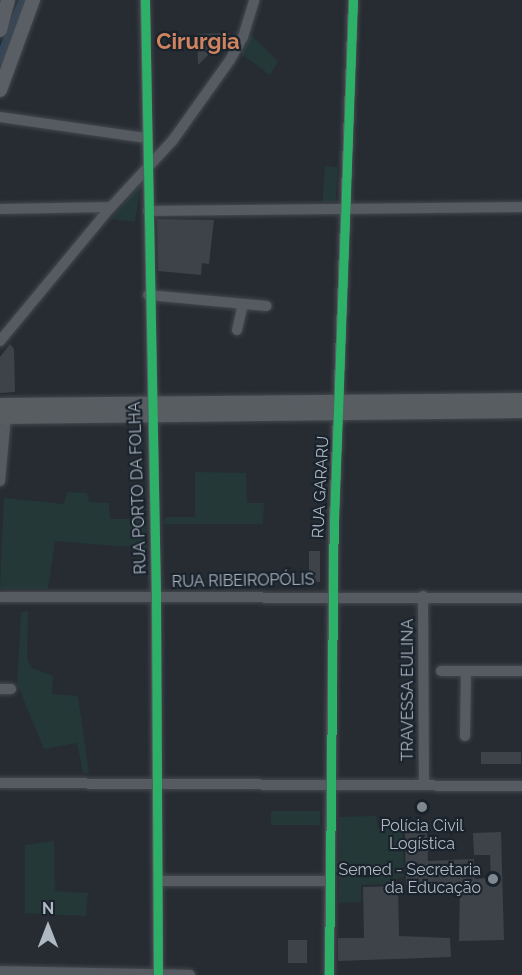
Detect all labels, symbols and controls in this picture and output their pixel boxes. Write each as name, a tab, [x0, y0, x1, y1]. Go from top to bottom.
district label: Cirurgia	[156, 29, 240, 55]
street label: RUA PORTO DA FOLHA	[125, 401, 151, 575]
street label: RUA GARARU	[309, 435, 333, 539]
street label: RUA RIBEIROPÓLIS	[171, 570, 315, 592]
street label: TRAVESSA EULINA	[398, 619, 418, 761]
marker: Polícia Civil Logística	[415, 800, 429, 814]
place label: Polícia Civil Logística	[380, 816, 464, 854]
place label: Semed - Secretaria da Educação	[338, 860, 481, 898]
marker: Semed - Secretaria da Educação	[486, 872, 500, 886]
north arrow	[18, 897, 78, 957]
text: N	[42, 899, 54, 918]

